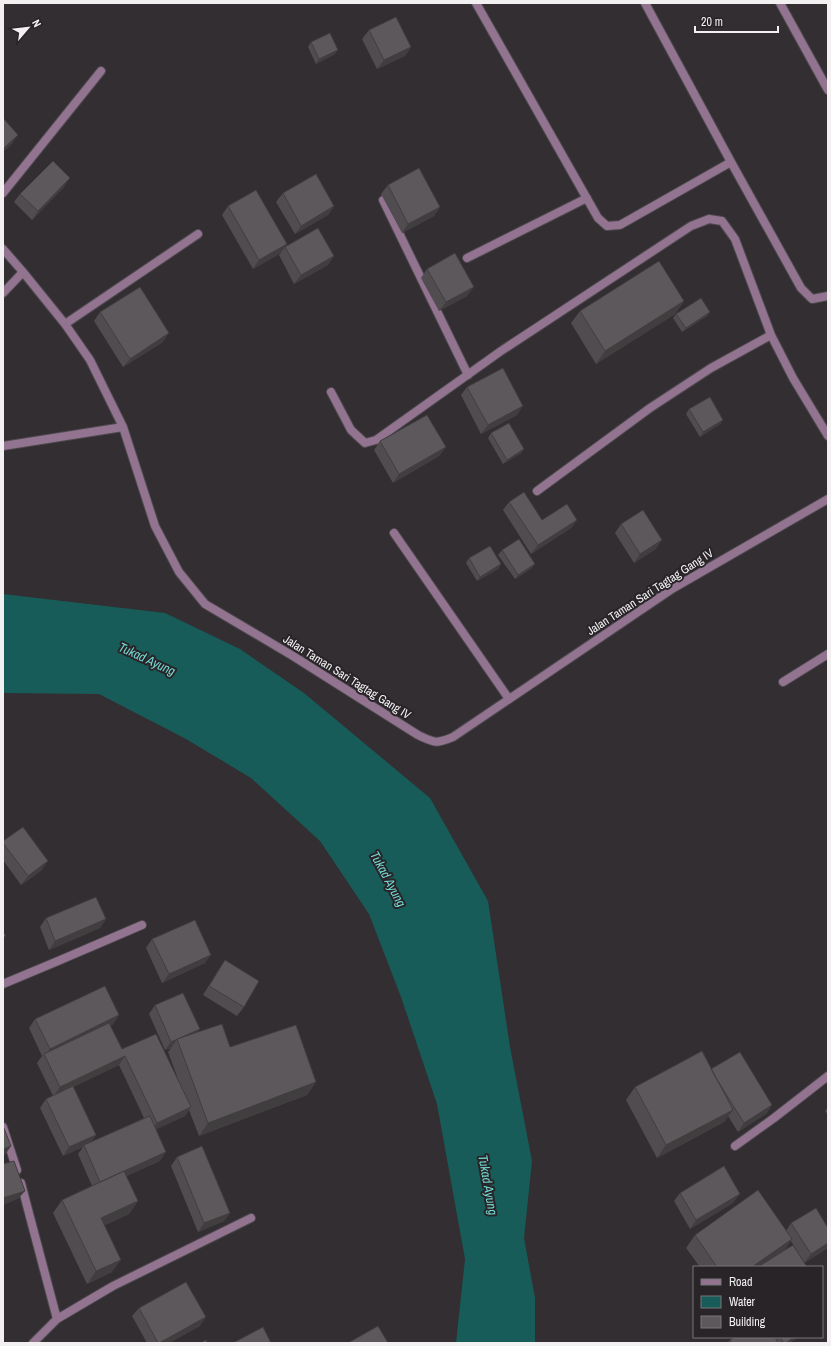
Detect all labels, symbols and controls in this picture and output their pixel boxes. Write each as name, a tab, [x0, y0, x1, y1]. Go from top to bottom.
north arrow	[8, 8, 48, 48]
scale bar	[695, 8, 778, 34]
text: 20 m	[701, 14, 723, 30]
text: N	[29, 17, 45, 29]
street label: Jalan Taman Sari Tagtag Gang IV	[584, 545, 717, 639]
street label: Jalan Taman Sari Tagtag Gang IV	[280, 631, 414, 723]
water label: Tukad Ayung	[116, 638, 178, 680]
water label: Tukad Ayung	[366, 848, 410, 910]
water label: Tukad Ayung	[474, 1154, 502, 1217]
legend	[693, 1266, 823, 1338]
text: Road	[729, 1274, 753, 1290]
text: Water	[729, 1294, 756, 1310]
text: Building	[729, 1314, 766, 1330]

